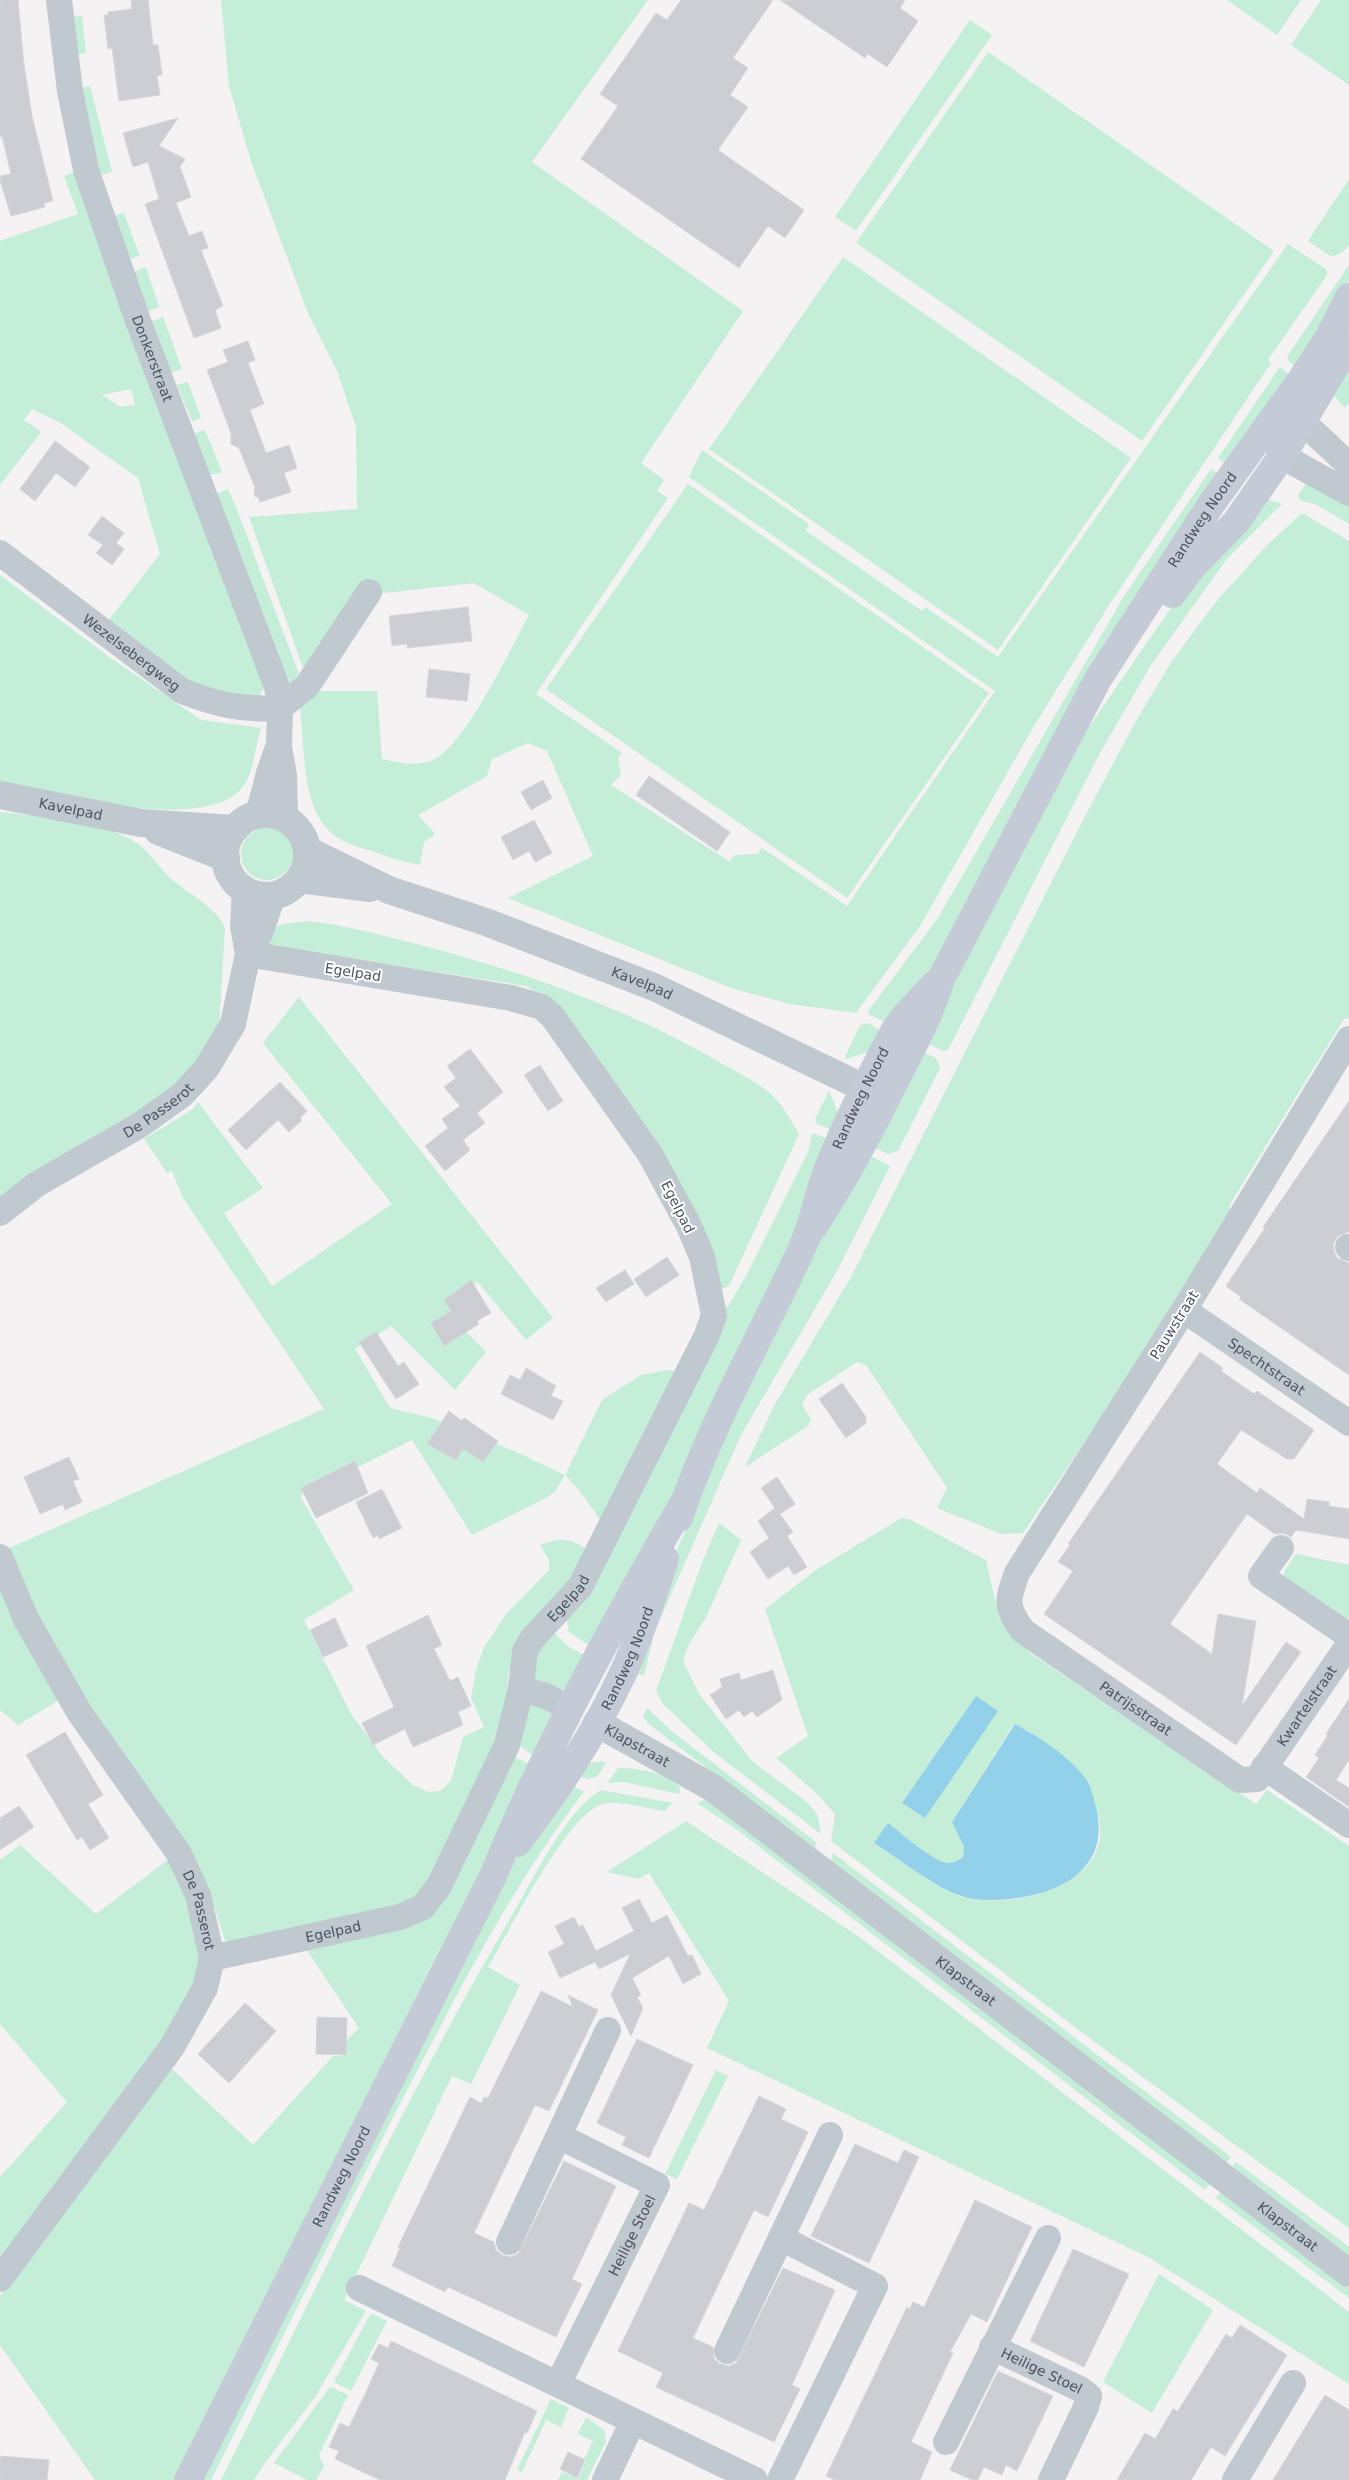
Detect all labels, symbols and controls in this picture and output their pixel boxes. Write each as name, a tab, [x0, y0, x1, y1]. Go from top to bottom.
street label: Donkerstraat	[129, 313, 176, 404]
street label: Randweg Noord	[1165, 469, 1240, 570]
street label: Wezelsebergweg	[79, 611, 183, 695]
street label: Kavelpad	[37, 795, 104, 823]
street label: Egelpad	[324, 960, 382, 984]
street label: Kavelpad	[609, 963, 675, 1003]
street label: Randweg Noord	[829, 1045, 892, 1152]
street label: De Passerot	[120, 1080, 197, 1141]
street label: Egelpad	[658, 1178, 698, 1236]
street label: Pauwstraat	[1147, 1287, 1202, 1362]
street label: Spechtstraat	[1225, 1335, 1308, 1399]
street label: Egelpad	[544, 1572, 593, 1625]
street label: Randweg Noord	[598, 1605, 657, 1713]
street label: Kwartelstraat	[1274, 1662, 1340, 1749]
street label: Patrijsstraat	[1096, 1678, 1175, 1739]
street label: Klapstraat	[602, 1721, 673, 1770]
street label: De Passerot	[179, 1867, 218, 1952]
street label: Egelpad	[304, 1918, 363, 1945]
street label: Klapstraat	[932, 1953, 1000, 2009]
street label: Randweg Noord	[309, 2123, 373, 2230]
street label: Heilige Stoel	[605, 2192, 659, 2278]
street label: Klapstraat	[1255, 2198, 1322, 2255]
street label: Heilige Stoel	[998, 2344, 1085, 2397]

